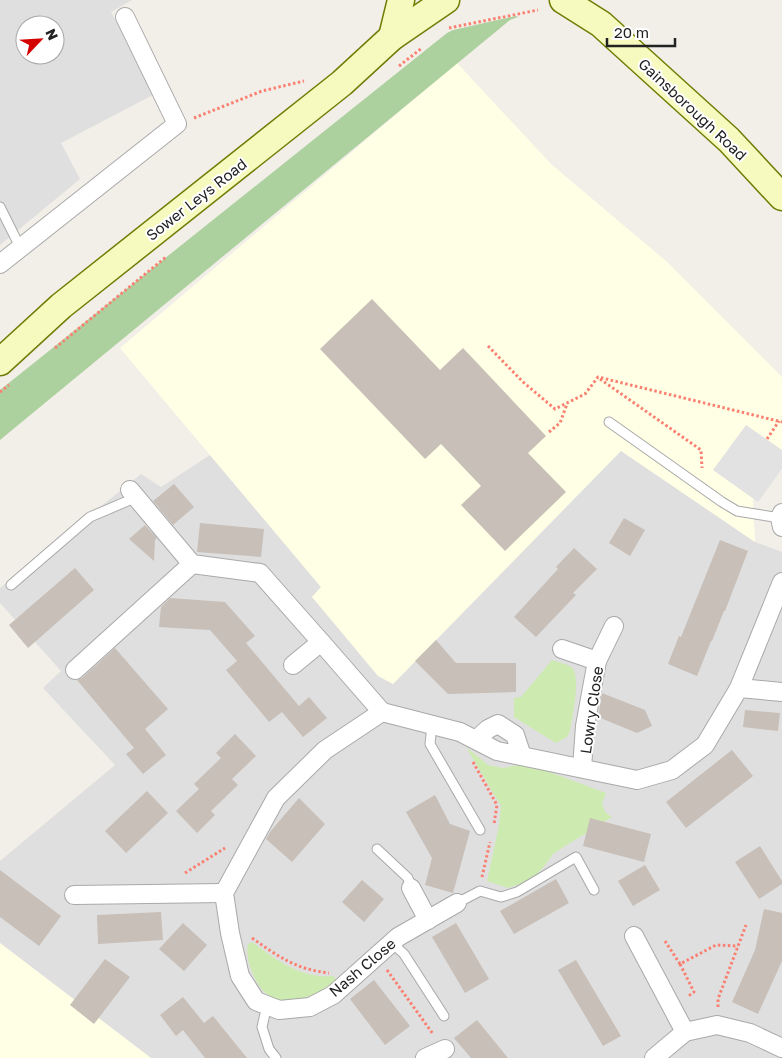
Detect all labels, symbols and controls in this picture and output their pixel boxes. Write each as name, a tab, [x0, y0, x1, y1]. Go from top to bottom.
north arrow	[15, 15, 65, 65]
scale bar	[607, 15, 674, 47]
text: 20 m	[614, 23, 649, 41]
text: N	[42, 26, 62, 43]
street label: Gainsborough Road	[635, 54, 751, 164]
street label: Sower Leys Road	[142, 154, 250, 244]
street label: Lowry Close	[576, 665, 606, 755]
street label: Nash Close	[325, 934, 399, 1000]

